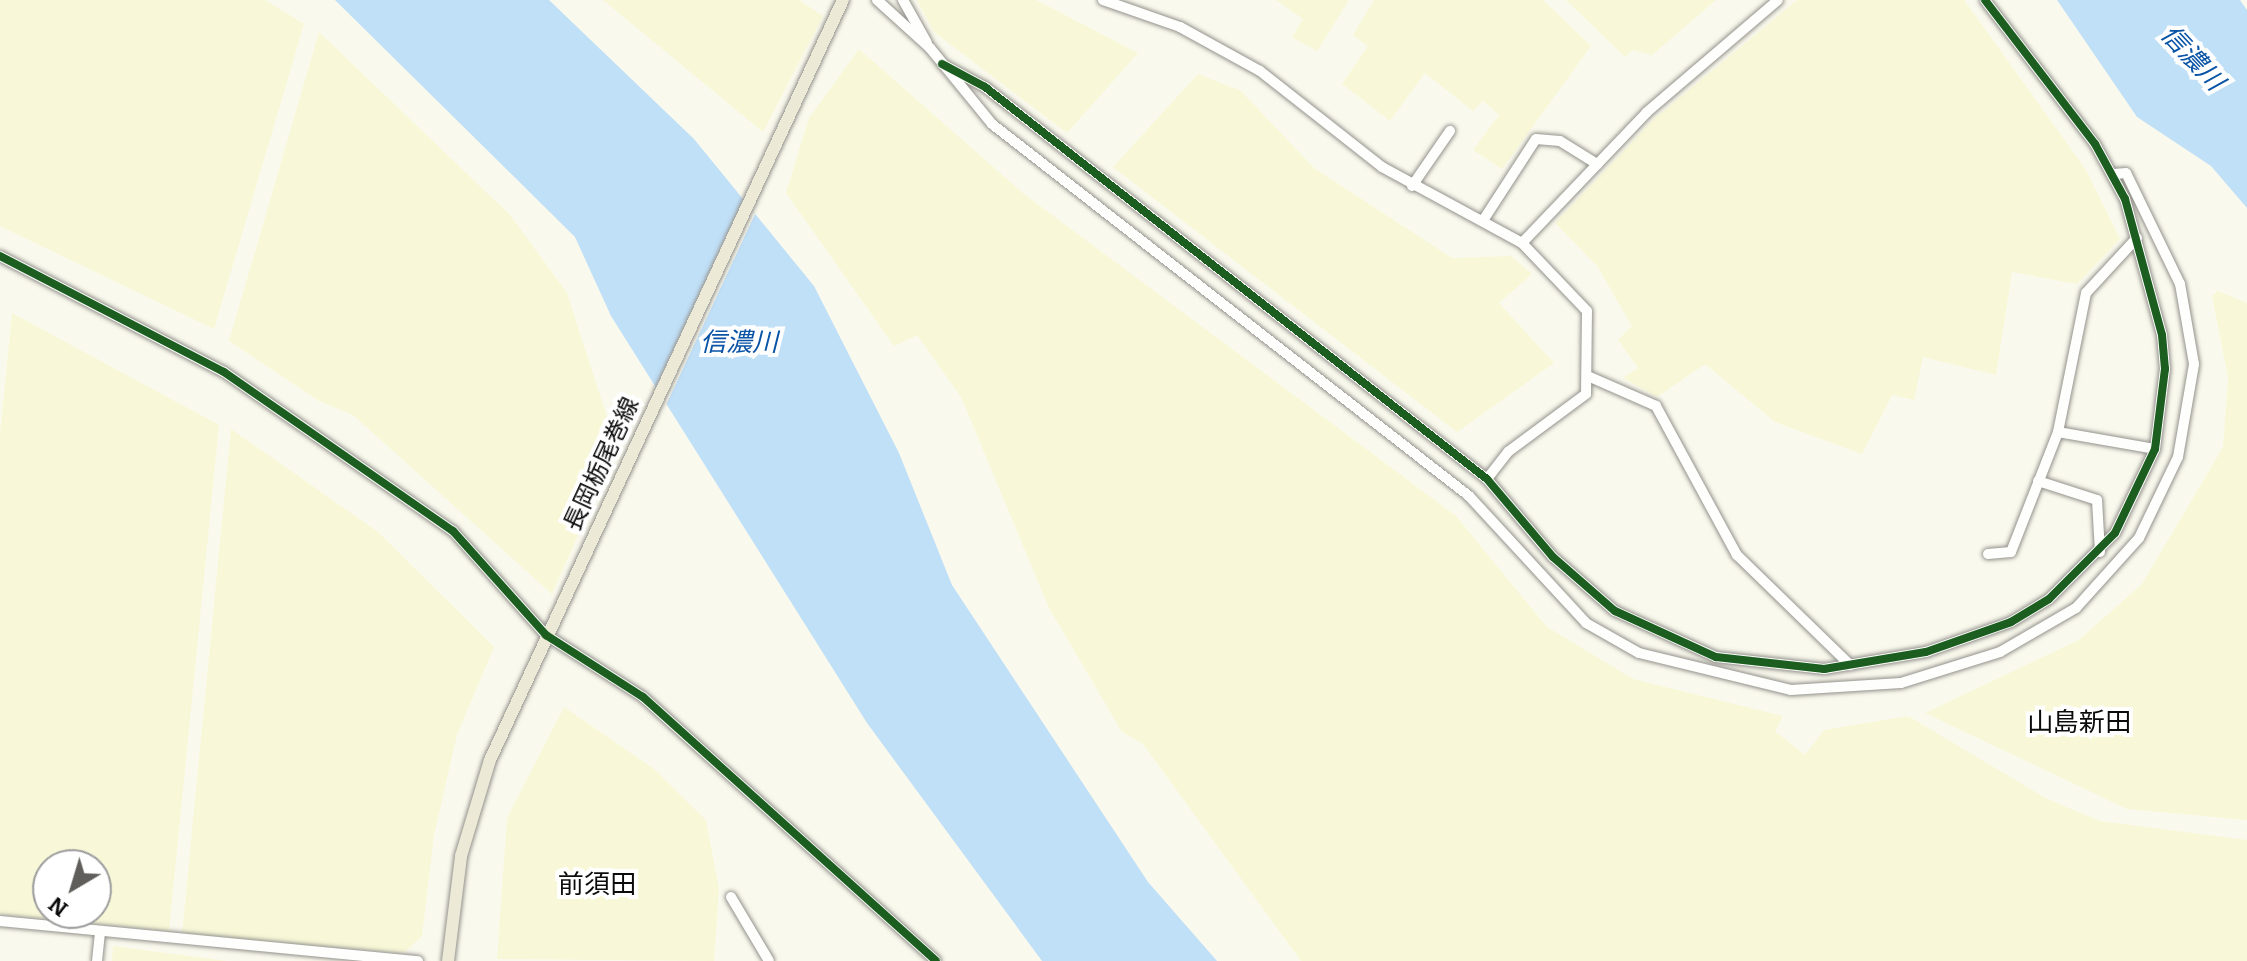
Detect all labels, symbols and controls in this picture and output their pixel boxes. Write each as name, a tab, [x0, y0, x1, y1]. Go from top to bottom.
water label: 信濃川	[2154, 19, 2230, 97]
water label: 信濃川	[700, 327, 778, 359]
street label: 長岡栃尾巻線	[559, 393, 645, 535]
district label: 山島新田	[2027, 707, 2131, 739]
north arrow	[32, 849, 112, 929]
district label: 前須田	[558, 869, 636, 901]
text: N	[43, 891, 73, 923]

